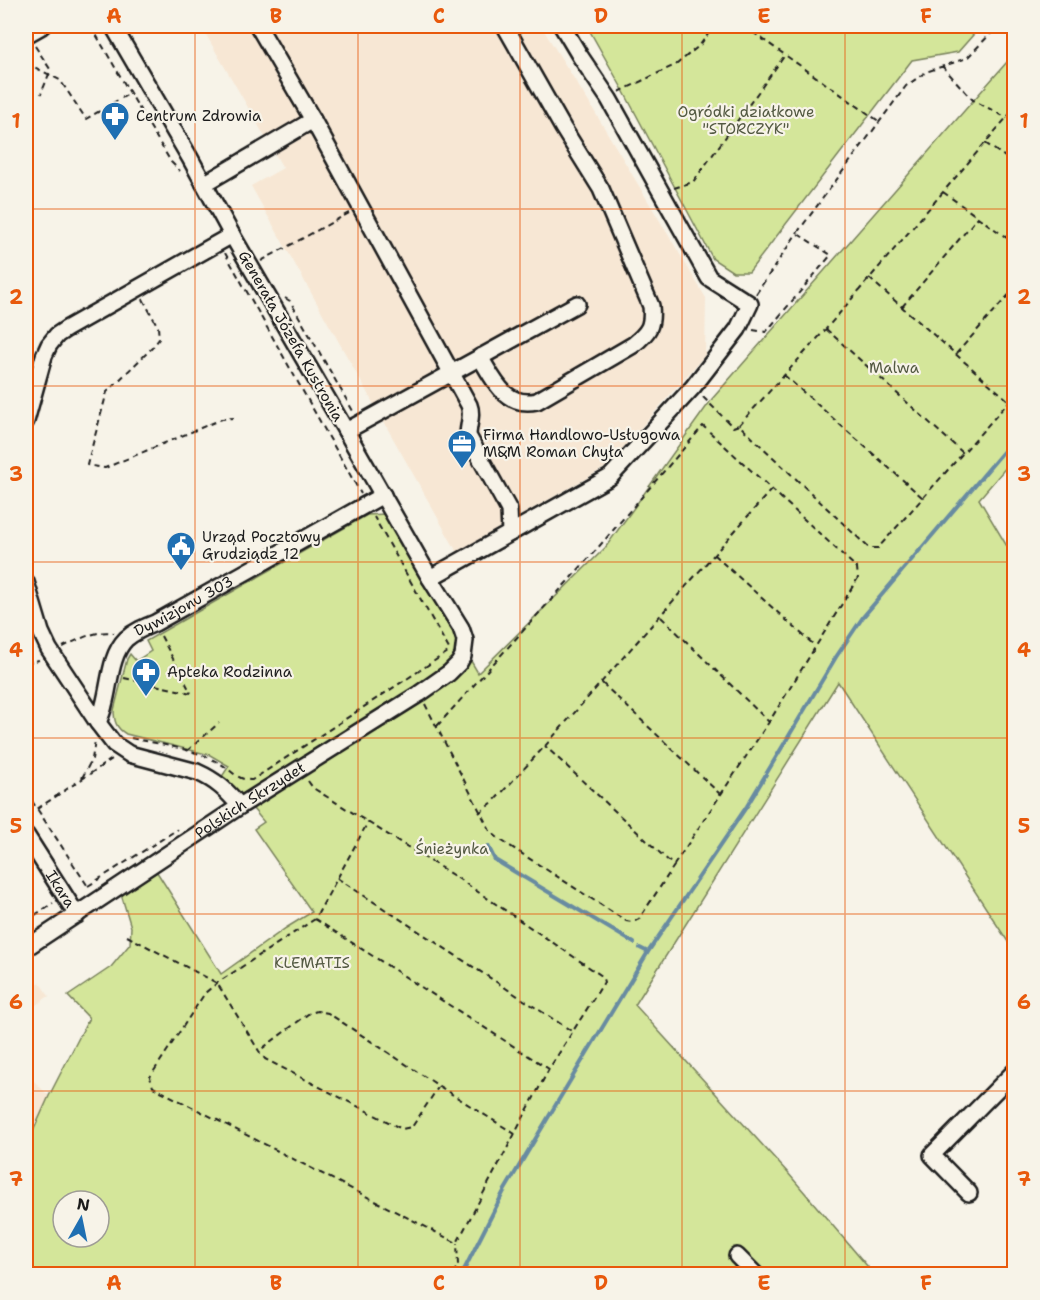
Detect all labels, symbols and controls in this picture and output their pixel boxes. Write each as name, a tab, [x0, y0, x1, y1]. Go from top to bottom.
text: A	[106, 3, 122, 29]
text: B	[270, 3, 282, 29]
text: C	[433, 3, 445, 29]
text: D	[594, 3, 608, 29]
text: E	[757, 3, 771, 29]
text: F	[920, 3, 932, 29]
pharmacy icon: Centrum Zdrowia	[99, 100, 131, 142]
park label: Ogródki działkowe "STORCZYK"	[677, 102, 815, 139]
place label: Centrum Zdrowia	[136, 106, 262, 126]
text: 1	[11, 108, 21, 134]
text: 1	[1019, 108, 1029, 134]
street label: Generała Józefa Kustronia	[234, 247, 349, 426]
text: 2	[9, 284, 23, 310]
text: 2	[1017, 284, 1031, 310]
park label: Malwa	[869, 358, 920, 378]
place label: Firma Handlowo-Usługowa M&M Roman Chyła	[483, 425, 681, 462]
office icon: Firma Handlowo-Usługowa M&M Roman Chyła	[446, 428, 478, 470]
text: 3	[9, 461, 23, 487]
text: 3	[1017, 461, 1031, 487]
place label: Urząd Pocztowy Grudziądz 12	[202, 527, 321, 564]
public building icon: Urząd Pocztowy Grudziądz 12	[165, 530, 197, 572]
street label: Dywizjonu 303	[130, 571, 237, 641]
text: 4	[9, 637, 23, 663]
text: 4	[1017, 637, 1031, 663]
pharmacy icon: Apteka Rodzinna	[130, 656, 162, 698]
place label: Apteka Rodzinna	[167, 662, 293, 682]
street label: Polskich Skrzydeł	[191, 758, 309, 843]
text: 5	[10, 813, 22, 839]
text: 5	[1018, 813, 1030, 839]
park label: Śnieżynka	[415, 838, 489, 859]
street label: Ikara	[41, 866, 80, 912]
park label: KLEMATIS	[274, 953, 350, 973]
text: 6	[9, 989, 23, 1015]
text: 6	[1017, 989, 1031, 1015]
text: 7	[9, 1166, 23, 1192]
text: 7	[1017, 1166, 1031, 1192]
north arrow	[51, 1189, 111, 1249]
text: N	[75, 1193, 91, 1216]
text: A	[106, 1270, 122, 1296]
text: B	[270, 1270, 282, 1296]
text: C	[433, 1270, 445, 1296]
text: D	[594, 1270, 608, 1296]
text: E	[757, 1270, 771, 1296]
text: F	[920, 1270, 932, 1296]

